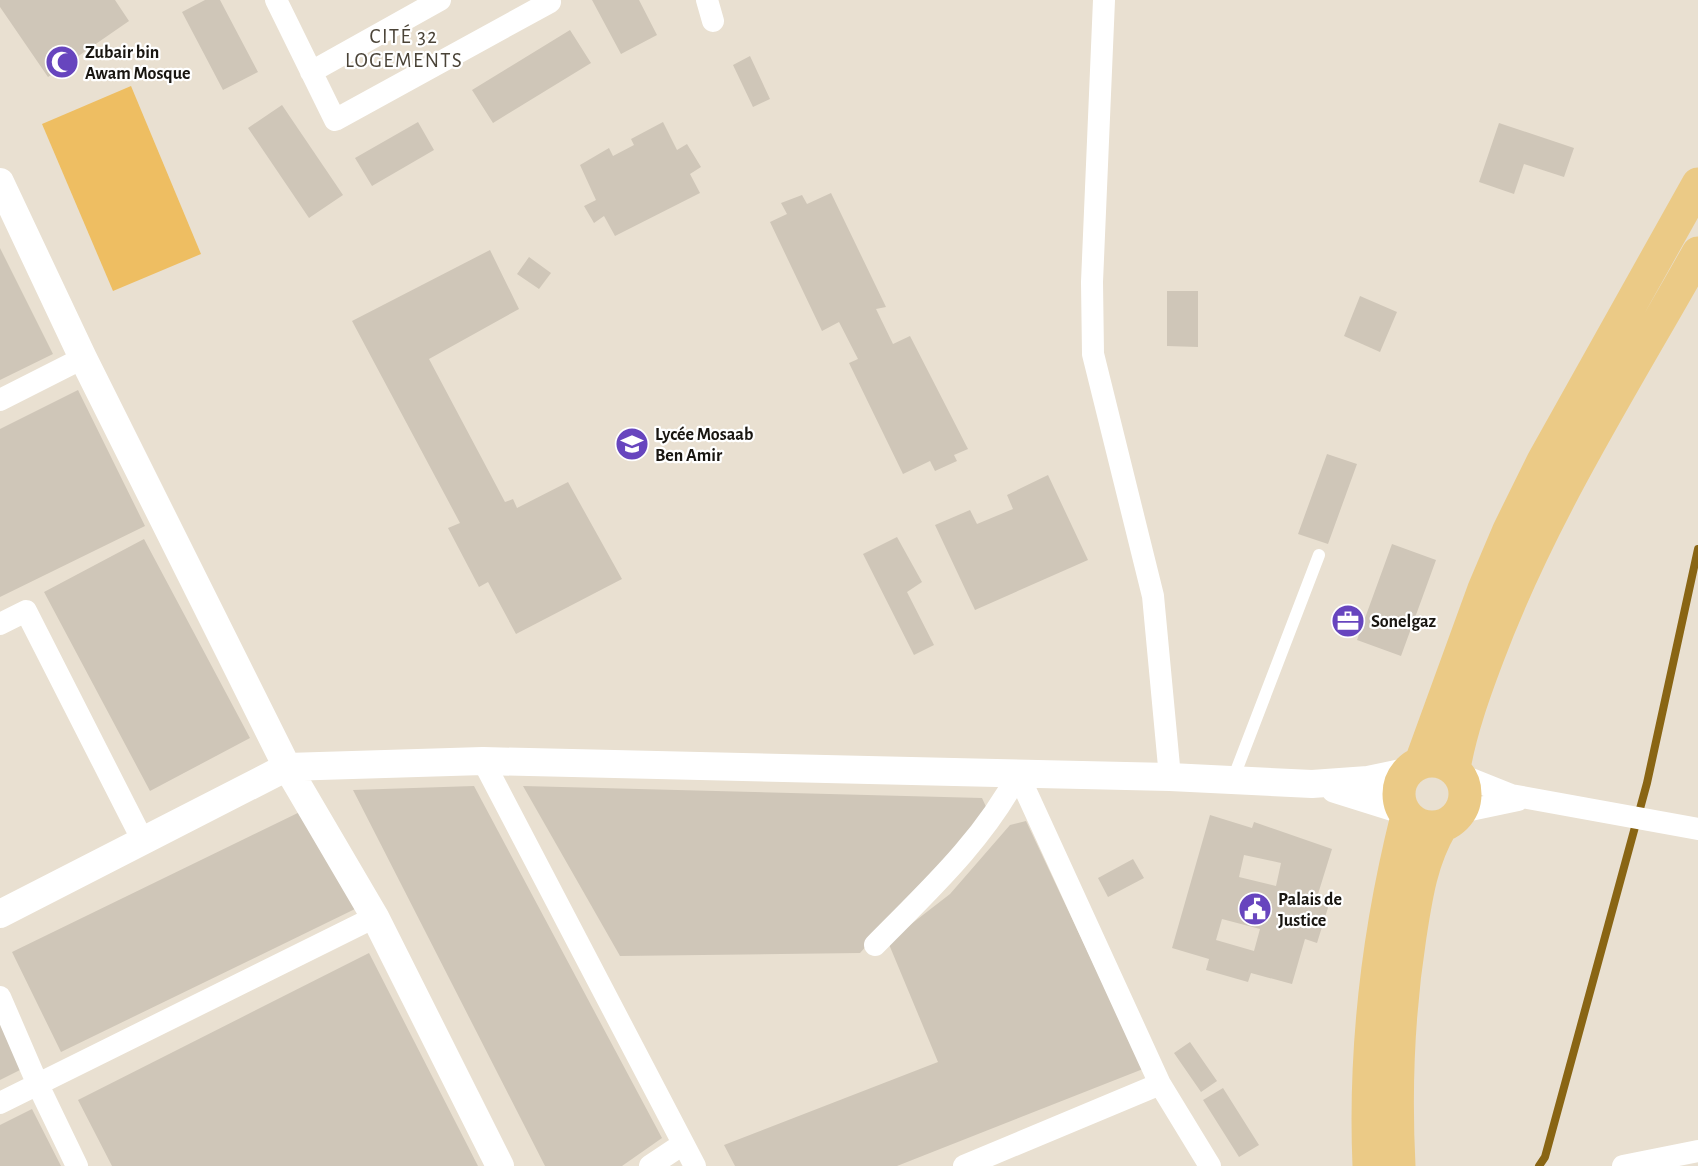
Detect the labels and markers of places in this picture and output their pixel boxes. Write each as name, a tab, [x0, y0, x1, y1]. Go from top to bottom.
mosque icon: Zubair bin Awam Mosque	[44, 44, 80, 80]
place label: Zubair bin Awam Mosque	[85, 44, 191, 83]
school or university icon: Lycée Mosaab Ben Amir	[614, 426, 650, 462]
place label: Lycée Mosaab Ben Amir	[655, 426, 753, 465]
office icon: Sonelgaz	[1330, 603, 1366, 639]
place label: Sonelgaz	[1371, 613, 1437, 631]
public building icon: Palais de Justice	[1237, 891, 1273, 927]
place label: Palais de Justice	[1278, 891, 1342, 930]

